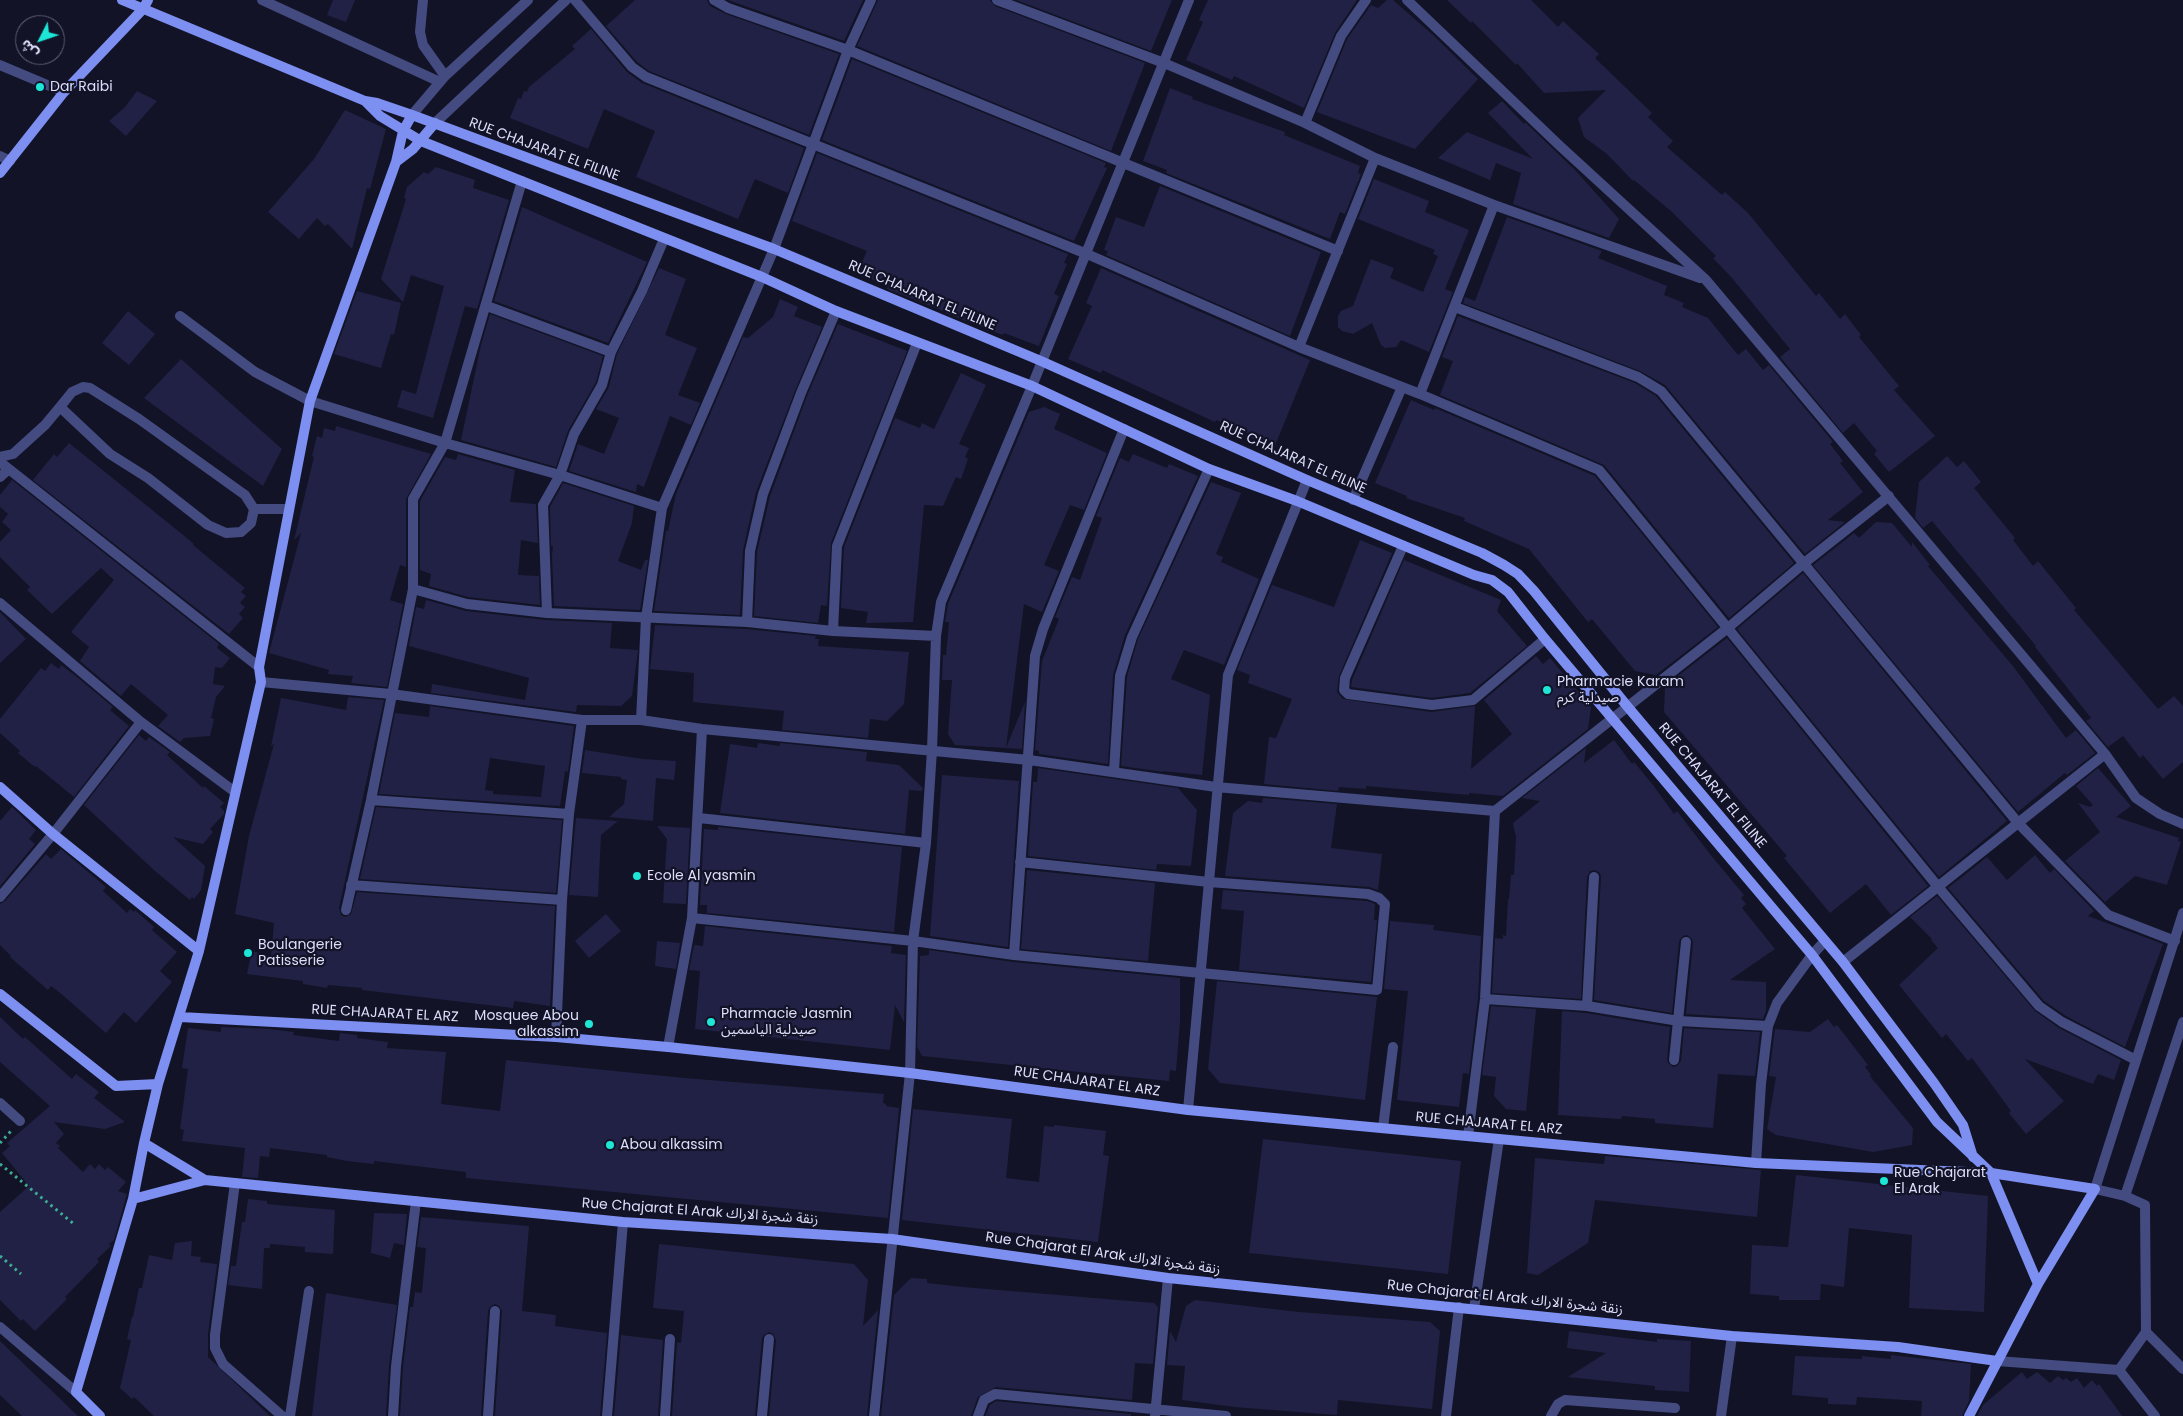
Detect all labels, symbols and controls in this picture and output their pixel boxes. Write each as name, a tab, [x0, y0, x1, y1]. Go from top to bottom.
north arrow	[15, 15, 65, 65]
text: ش	[16, 35, 43, 63]
place label: Dar Raibi	[50, 79, 113, 95]
marker: Dar Raibi	[34, 81, 46, 93]
street label: RUE CHAJARAT EL FILINE	[466, 115, 622, 185]
street label: RUE CHAJARAT EL FILINE	[846, 257, 998, 335]
street label: RUE CHAJARAT EL FILINE	[1217, 418, 1369, 498]
place label: Pharmacie Karam صيدلية كرم	[1557, 674, 1684, 706]
marker: Pharmacie Karam صيدلية كرم	[1541, 684, 1553, 696]
street label: RUE CHAJARAT EL FILINE	[1654, 720, 1770, 852]
place label: Ecole Al yasmin	[647, 868, 756, 884]
marker: Ecole Al yasmin	[631, 870, 643, 882]
place label: Boulangerie Patisserie	[258, 937, 342, 970]
marker: Boulangerie Patisserie	[242, 947, 254, 959]
street label: RUE CHAJARAT EL ARZ	[311, 1002, 459, 1026]
place label: Pharmacie Jasmin صيدلية الياسمين	[721, 1006, 852, 1038]
place label: Mosquee Abou alkassim	[474, 1008, 579, 1040]
marker: Pharmacie Jasmin صيدلية الياسمين	[705, 1016, 717, 1028]
marker: Mosquee Abou alkassim	[583, 1018, 595, 1030]
street label: RUE CHAJARAT EL ARZ	[1013, 1063, 1161, 1101]
street label: RUE CHAJARAT EL ARZ	[1415, 1109, 1563, 1139]
place label: Abou alkassim	[620, 1137, 723, 1153]
marker: Abou alkassim	[604, 1139, 616, 1151]
place label: Rue Chajarat El Arak	[1894, 1165, 1986, 1198]
marker: Rue Chajarat El Arak	[1878, 1175, 1890, 1187]
street label: Rue Chajarat El Arak زنقة شجرة الاراك	[581, 1195, 819, 1229]
street label: Rue Chajarat El Arak زنقة شجرة الاراك	[984, 1229, 1222, 1279]
street label: Rue Chajarat El Arak زنقة شجرة الاراك	[1386, 1277, 1624, 1319]

